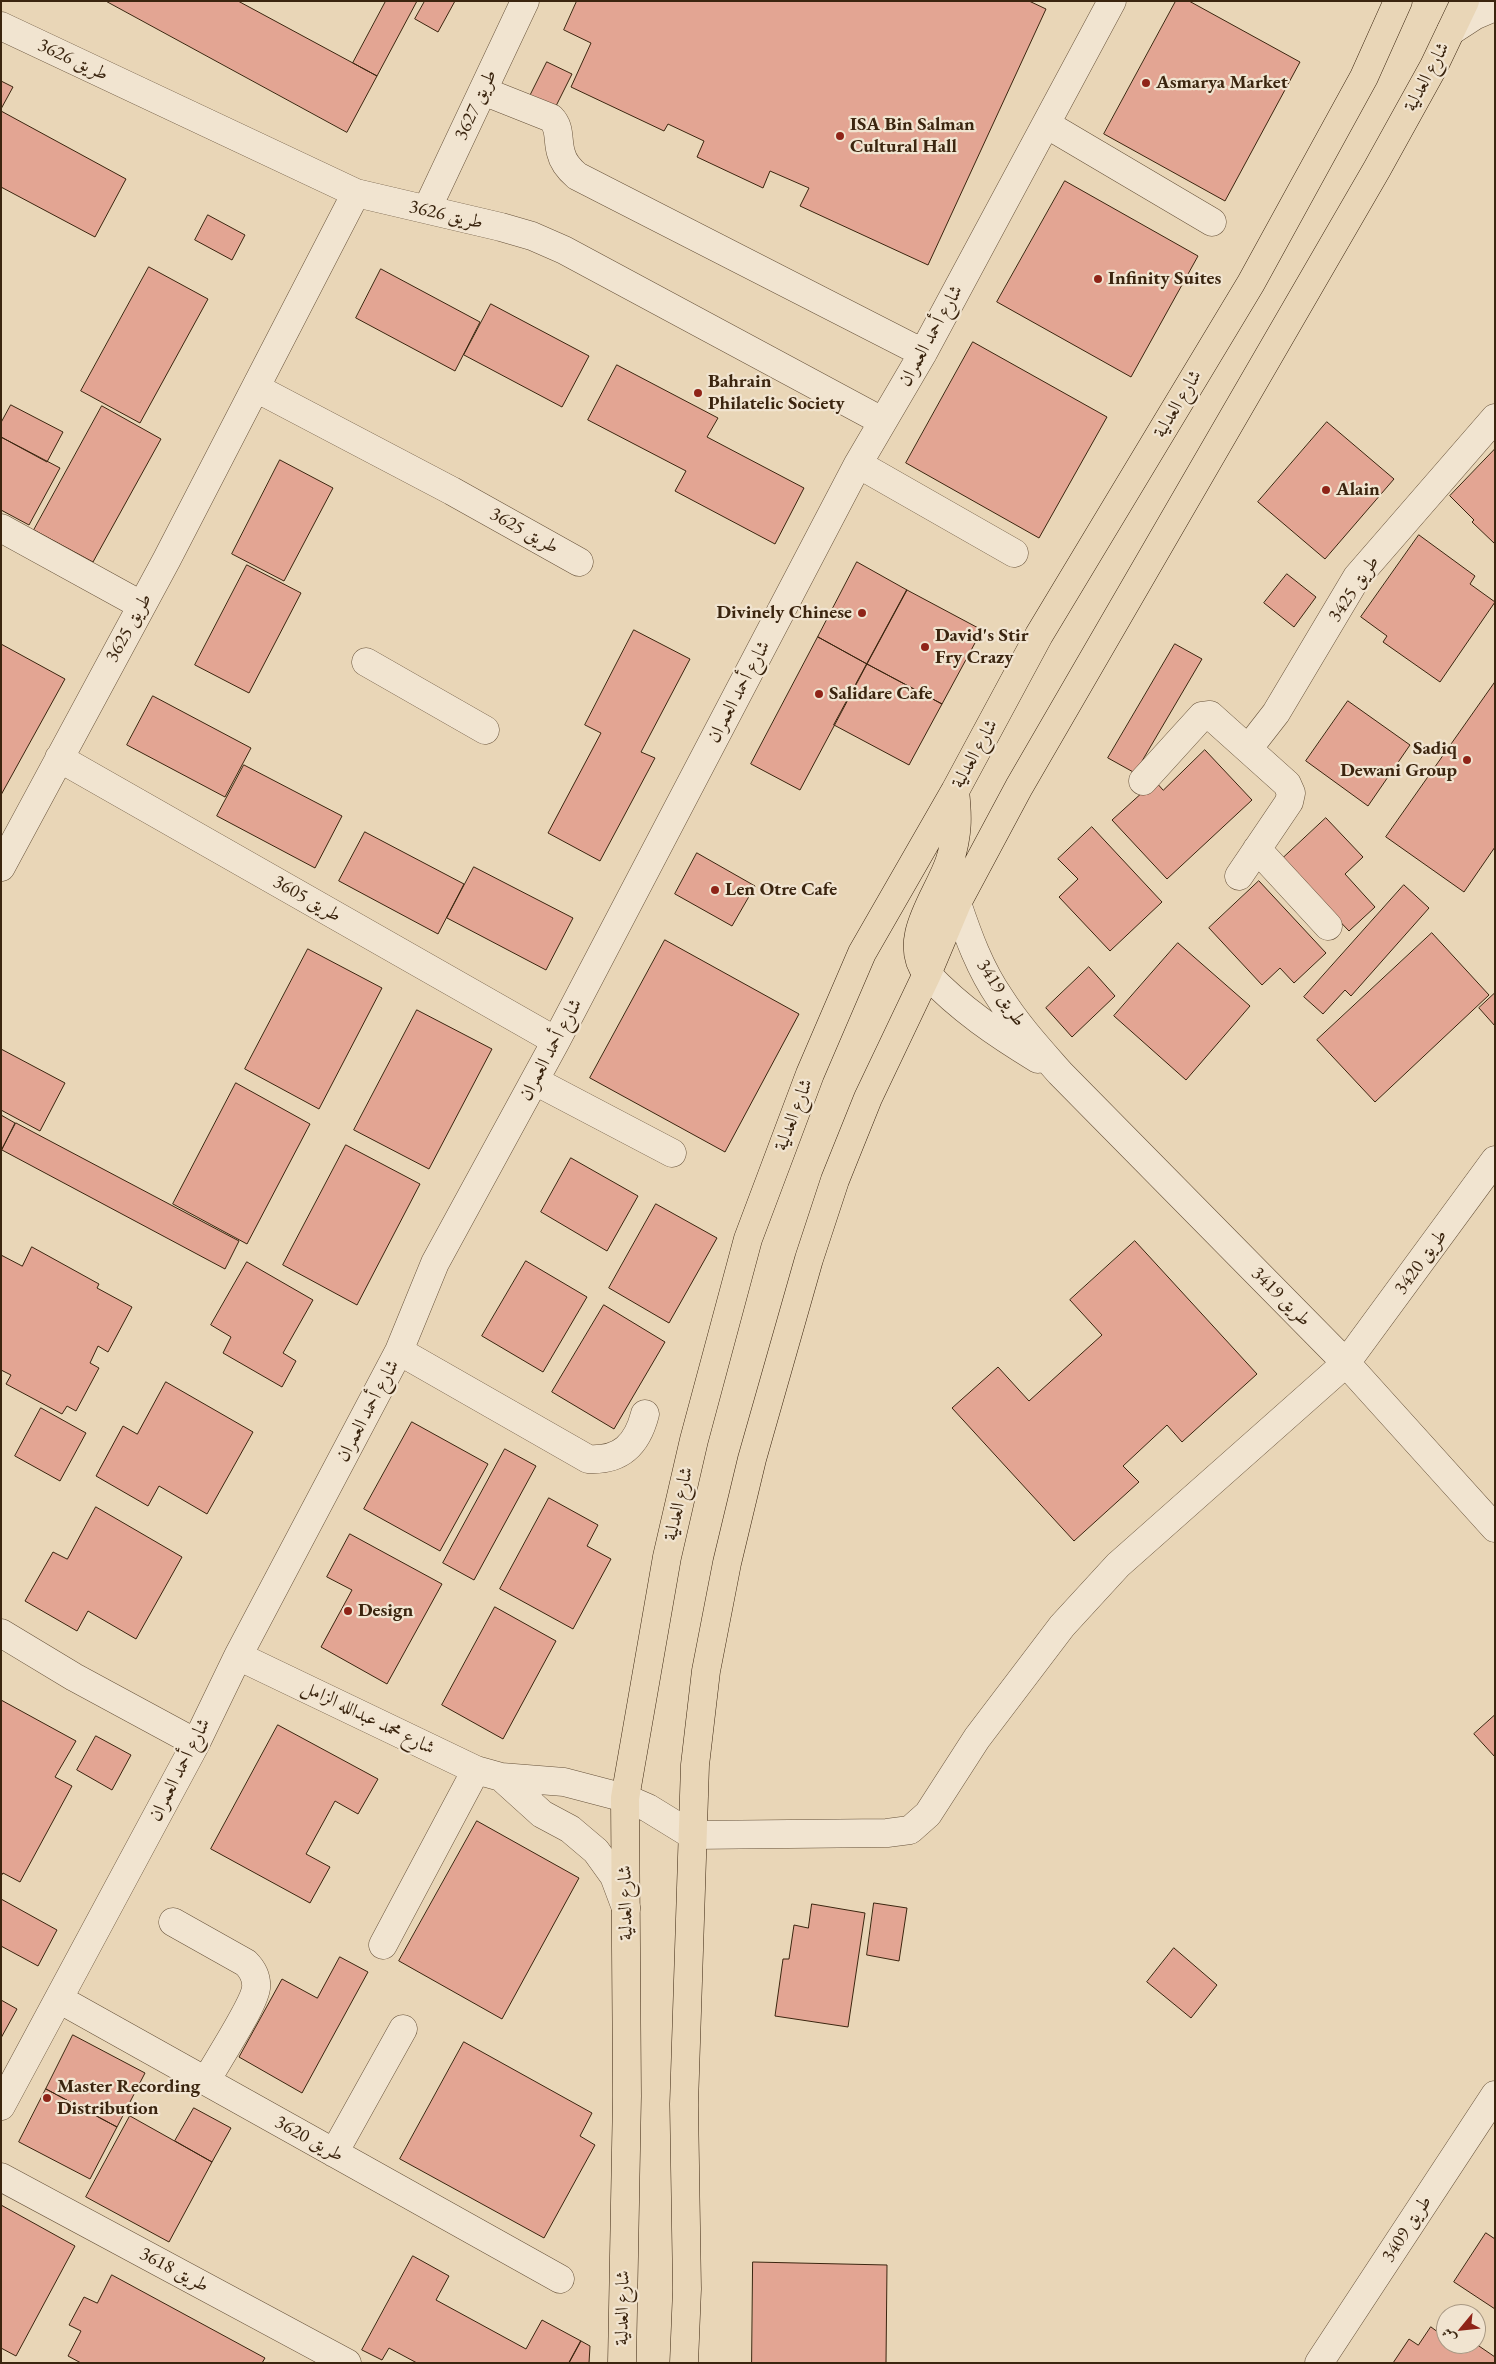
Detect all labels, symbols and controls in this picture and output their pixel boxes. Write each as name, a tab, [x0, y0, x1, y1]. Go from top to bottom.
street label: طريق 3626	[34, 34, 112, 86]
street label: شارع العدلية	[1399, 38, 1455, 116]
street label: طريق 3627	[450, 66, 502, 144]
place label: Asmarya Market	[1156, 72, 1288, 94]
marker: Asmarya Market	[1140, 77, 1152, 89]
place label: ISA Bin Salman Cultural Hall	[850, 114, 975, 158]
marker: ISA Bin Salman Cultural Hall	[834, 130, 846, 142]
street label: طريق 3626	[407, 195, 485, 235]
place label: Infinity Suites	[1108, 268, 1221, 290]
marker: Infinity Suites	[1092, 273, 1104, 285]
street label: شارع أحمد العمران	[894, 281, 968, 391]
street label: شارع العدلية	[1149, 366, 1207, 442]
place label: Bahrain Philatelic Society	[708, 371, 845, 415]
marker: Bahrain Philatelic Society	[692, 387, 704, 399]
place label: Alain	[1336, 479, 1380, 501]
marker: Alain	[1320, 484, 1332, 496]
street label: طريق 3625	[486, 503, 562, 559]
street label: طريق 3425	[1324, 552, 1384, 626]
street label: طريق 3625	[101, 590, 157, 666]
place label: Divinely Chinese	[716, 602, 852, 624]
marker: Divinely Chinese	[856, 607, 868, 619]
place label: David's Stir Fry Crazy	[935, 625, 1029, 669]
street label: شارع أحمد العمران	[703, 637, 775, 747]
marker: David's Stir Fry Crazy	[919, 641, 931, 653]
place label: Salidare Cafe	[829, 683, 932, 705]
marker: Salidare Cafe	[813, 688, 825, 700]
street label: شارع العدلية	[947, 716, 1003, 792]
place label: Sadiq Dewani Group	[1340, 738, 1457, 782]
marker: Sadiq Dewani Group	[1461, 754, 1473, 766]
street label: طريق 3605	[269, 870, 345, 928]
place label: Len Otre Cafe	[725, 879, 837, 901]
marker: Len Otre Cafe	[709, 884, 721, 896]
street label: طريق 3419	[971, 955, 1031, 1031]
street label: شارع أحمد العمران	[515, 995, 587, 1105]
street label: شارع العدلية	[770, 1076, 818, 1154]
street label: طريق 3420	[1390, 1225, 1452, 1299]
street label: طريق 3419	[1246, 1262, 1316, 1332]
street label: شارع أحمد العمران	[332, 1356, 404, 1466]
street label: شارع العدلية	[659, 1465, 699, 1543]
place label: Design	[358, 1600, 413, 1622]
marker: Design	[342, 1605, 354, 1617]
street label: شارع محمد عبدالله الزامل	[298, 1676, 438, 1760]
street label: شارع أحمد العمران	[144, 1715, 216, 1825]
street label: شارع العدلية	[614, 1865, 638, 1941]
place label: Master Recording Distribution	[57, 2076, 200, 2120]
marker: Master Recording Distribution	[41, 2092, 53, 2104]
street label: طريق 3620	[271, 2111, 347, 2167]
street label: طريق 3409	[1377, 2191, 1437, 2267]
street label: طريق 3618	[136, 2242, 212, 2298]
street label: شارع العدلية	[611, 2270, 635, 2346]
north arrow	[1436, 2304, 1486, 2354]
text: ش	[1437, 2325, 1460, 2346]

